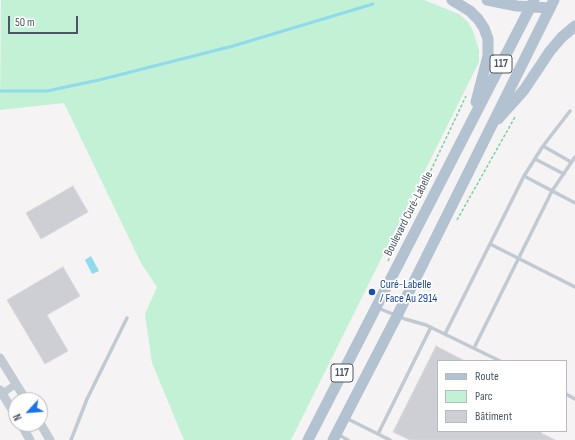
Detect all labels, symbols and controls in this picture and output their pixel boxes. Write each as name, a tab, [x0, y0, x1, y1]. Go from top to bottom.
scale bar	[10, 8, 80, 34]
text: 50 m	[15, 15, 35, 30]
road number: 117	[490, 55, 512, 73]
street label: Boulevard Curé-Labelle	[381, 169, 437, 259]
place label: Curé-Labelle / Face Au 2914	[380, 278, 437, 306]
marker: Curé-Labelle / Face Au 2914	[367, 287, 377, 297]
legend	[437, 360, 567, 432]
road number: 117	[331, 364, 353, 382]
text: Route	[475, 369, 499, 384]
text: Parc	[475, 389, 493, 404]
north arrow	[8, 392, 48, 432]
text: Bâtiment	[475, 409, 512, 424]
text: N	[11, 412, 25, 423]

